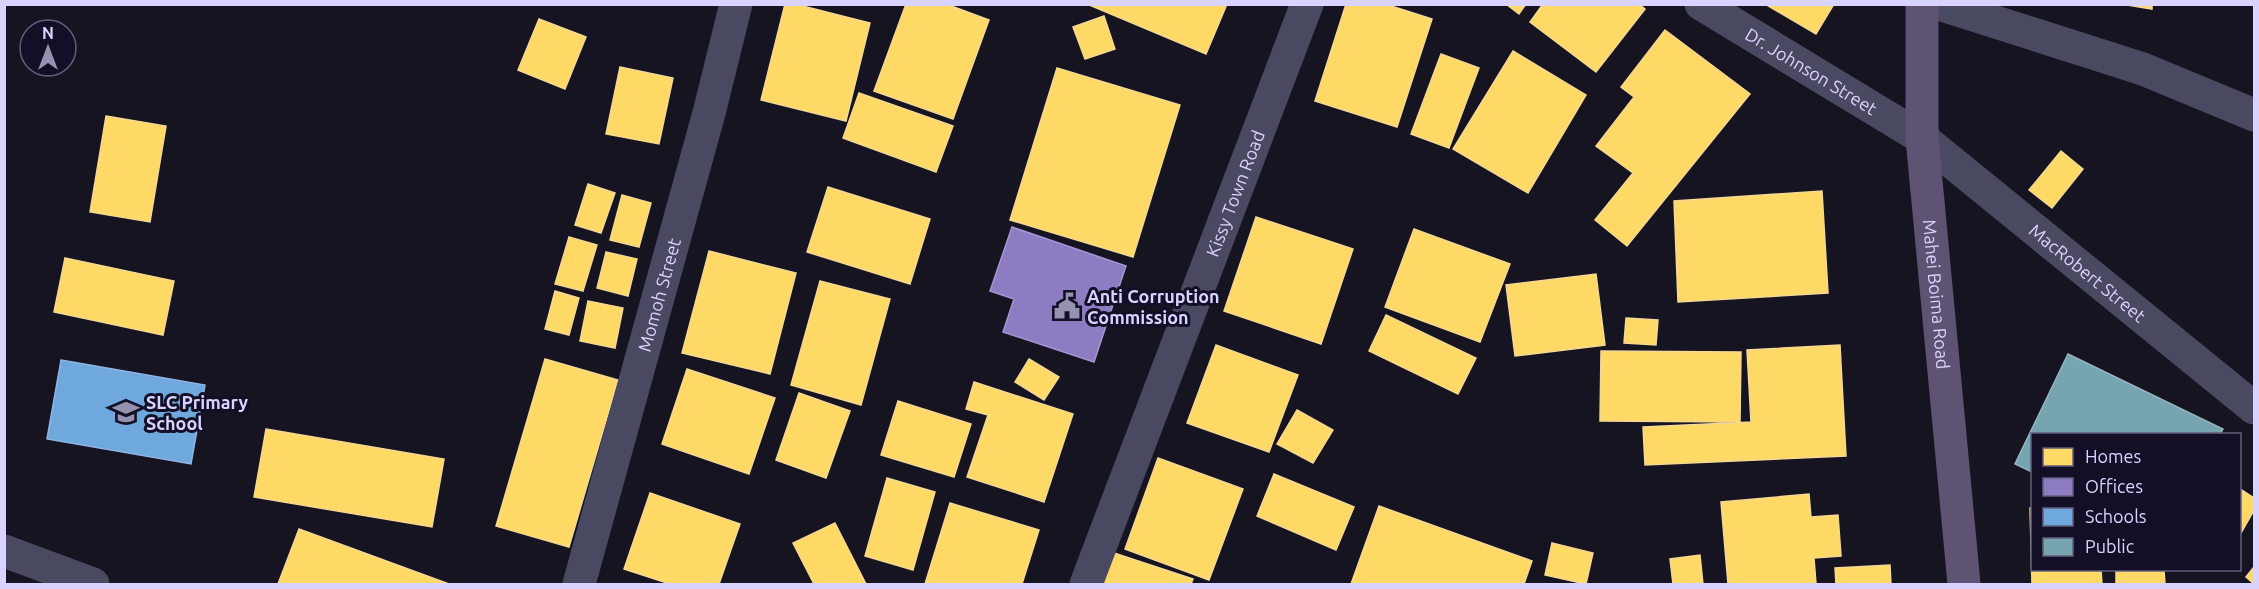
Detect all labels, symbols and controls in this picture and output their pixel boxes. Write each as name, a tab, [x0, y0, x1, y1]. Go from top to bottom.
north arrow	[18, 18, 78, 78]
street label: Dr. Johnson Street	[1742, 23, 1881, 118]
text: N	[42, 24, 54, 42]
street label: Kissy Town Road	[1202, 127, 1268, 259]
street label: Mahei Boima Road	[1920, 218, 1954, 370]
street label: MacRobert Street	[2026, 220, 2150, 326]
street label: Momoh Street	[634, 236, 684, 354]
place label: Anti Corruption Commission	[1087, 286, 1220, 327]
public building icon: Anti Corruption Commission	[1052, 291, 1082, 321]
place label: SLC Primary School	[146, 392, 248, 433]
school or university icon: SLC Primary School	[111, 397, 141, 427]
legend	[2031, 433, 2241, 571]
text: Homes	[2085, 446, 2142, 466]
text: Offices	[2085, 476, 2143, 496]
text: Schools	[2085, 506, 2147, 526]
text: Public	[2085, 536, 2134, 556]

